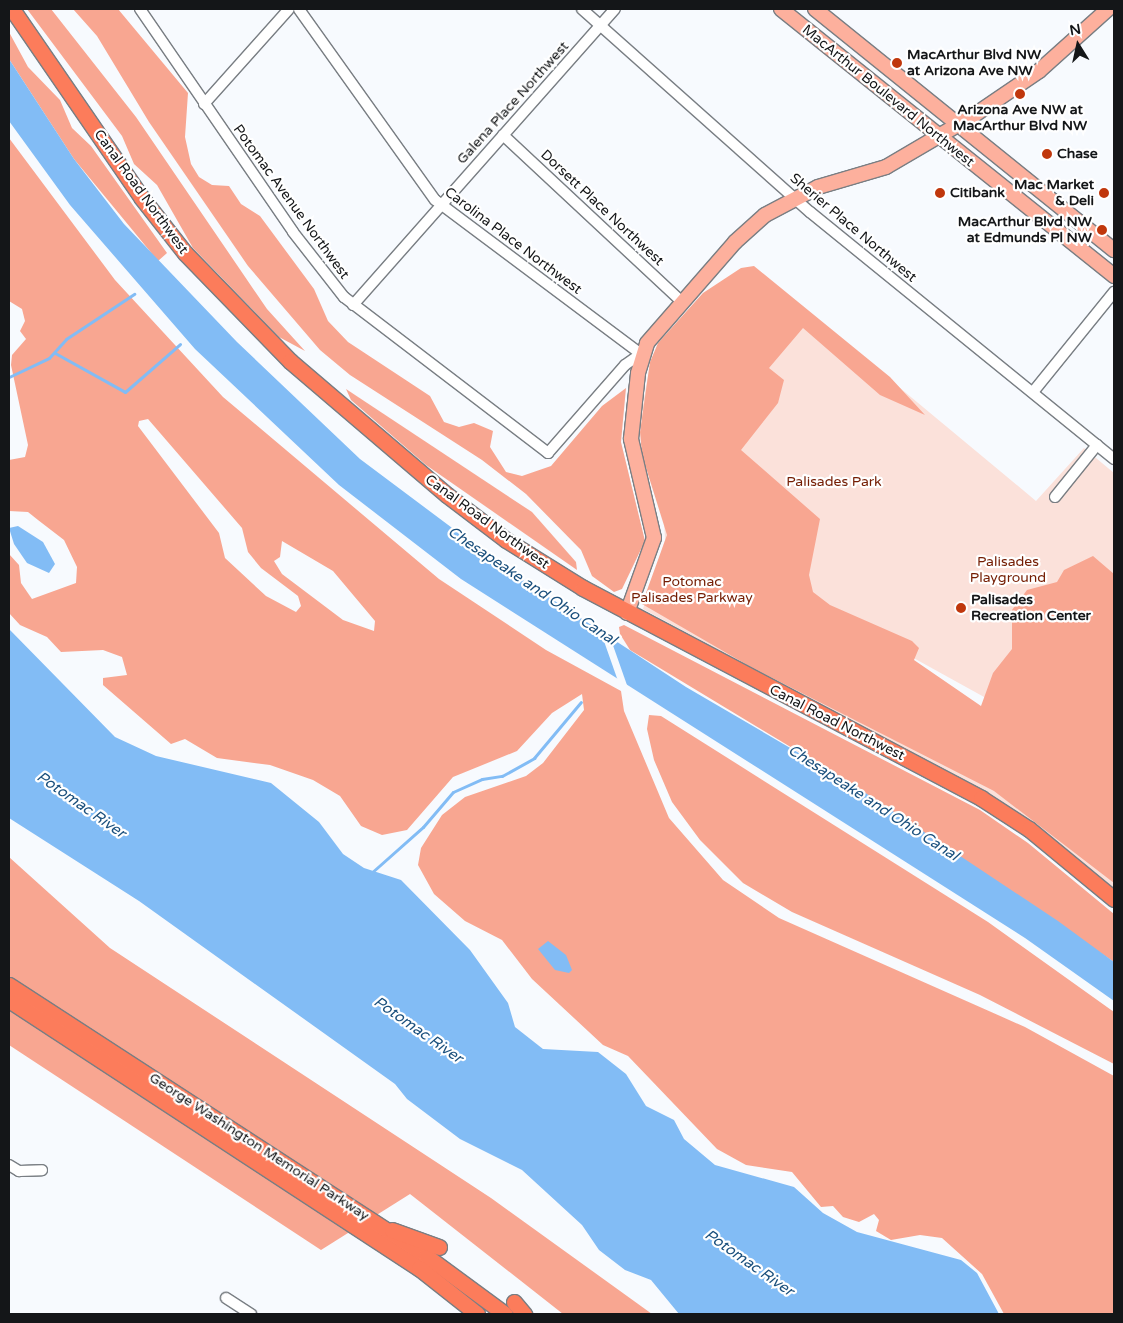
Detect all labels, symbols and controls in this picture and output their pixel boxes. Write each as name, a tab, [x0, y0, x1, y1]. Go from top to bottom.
north arrow	[1053, 20, 1103, 70]
text: N	[1068, 20, 1082, 39]
street label: MacArthur Boulevard Northwest	[799, 21, 977, 171]
street label: Galena Place Northwest	[454, 38, 572, 168]
place label: MacArthur Blvd NW at Arizona Ave NW	[907, 47, 1041, 80]
marker: MacArthur Blvd NW at Arizona Ave NW	[891, 57, 903, 69]
marker: Arizona Ave NW at MacArthur Blvd NW	[1014, 88, 1026, 100]
place label: Arizona Ave NW at MacArthur Blvd NW	[953, 102, 1087, 134]
street label: Potomac Avenue Northwest	[229, 122, 353, 282]
street label: Canal Road Northwest	[90, 127, 192, 257]
street label: Dorsett Place Northwest	[537, 146, 667, 270]
place label: Chase	[1057, 146, 1098, 162]
marker: Chase	[1041, 148, 1053, 160]
street label: Sherier Place Northwest	[786, 170, 920, 286]
place label: Mac Market & Deli	[1014, 177, 1094, 210]
street label: Carolina Place Northwest	[441, 184, 585, 298]
place label: Citibank	[950, 185, 1005, 201]
marker: Citibank	[934, 187, 946, 199]
marker: Mac Market & Deli	[1098, 187, 1110, 199]
place label: MacArthur Blvd NW at Edmunds Pl NW	[958, 214, 1092, 246]
marker: MacArthur Blvd NW at Edmunds Pl NW	[1096, 224, 1108, 236]
street label: Canal Road Northwest	[422, 471, 552, 573]
park label: Palisades Park	[786, 474, 882, 490]
water label: Chesapeake and Ohio Canal	[444, 523, 620, 649]
park label: Palisades Playground	[970, 554, 1046, 586]
park label: Potomac Palisades Parkway	[631, 574, 753, 606]
place label: Palisades Recreation Center	[971, 592, 1091, 624]
marker: Palisades Recreation Center	[955, 602, 967, 614]
street label: Canal Road Northwest	[767, 682, 907, 764]
water label: Chesapeake and Ohio Canal	[784, 741, 962, 865]
water label: Potomac River	[33, 768, 129, 842]
water label: Potomac River	[370, 993, 466, 1067]
street label: George Washington Memorial Parkway	[146, 1070, 372, 1224]
water label: Potomac River	[701, 1226, 797, 1300]

